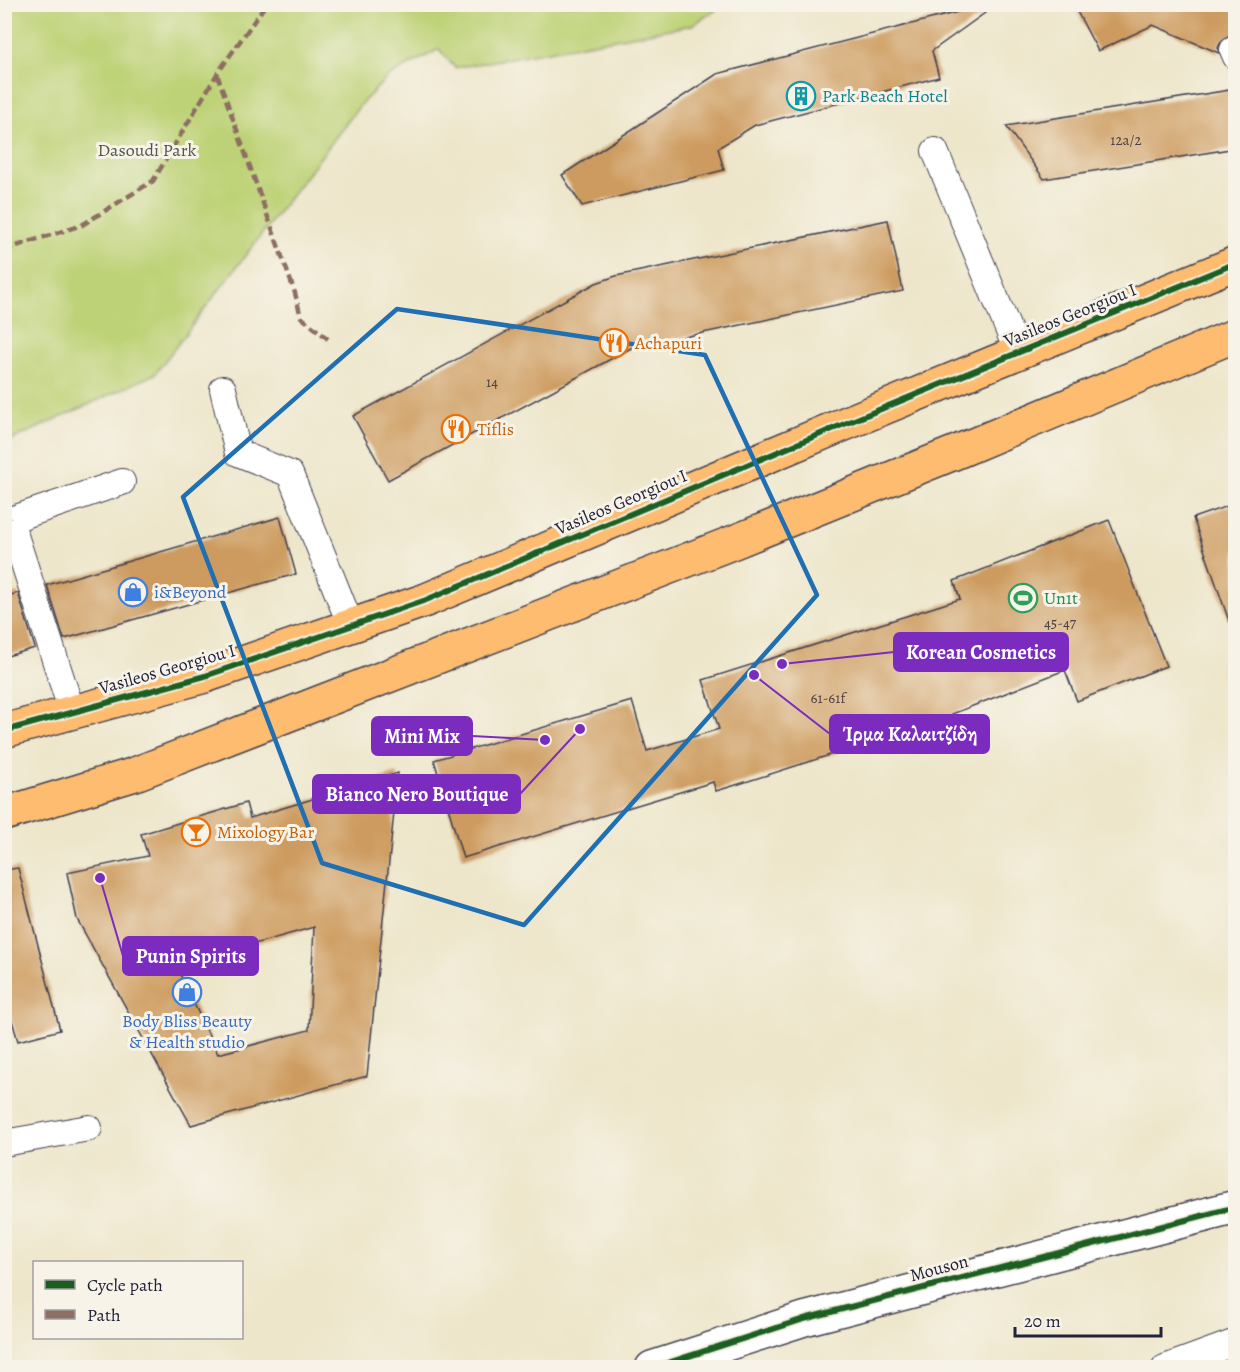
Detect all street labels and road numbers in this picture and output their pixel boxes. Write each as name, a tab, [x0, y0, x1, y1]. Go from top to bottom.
street label: Vasileos Georgiou I	[999, 277, 1140, 353]
street label: Vasileos Georgiou I	[551, 463, 691, 541]
street label: Vasileos Georgiou I	[95, 638, 238, 700]
street label: Mouson	[907, 1249, 971, 1287]

